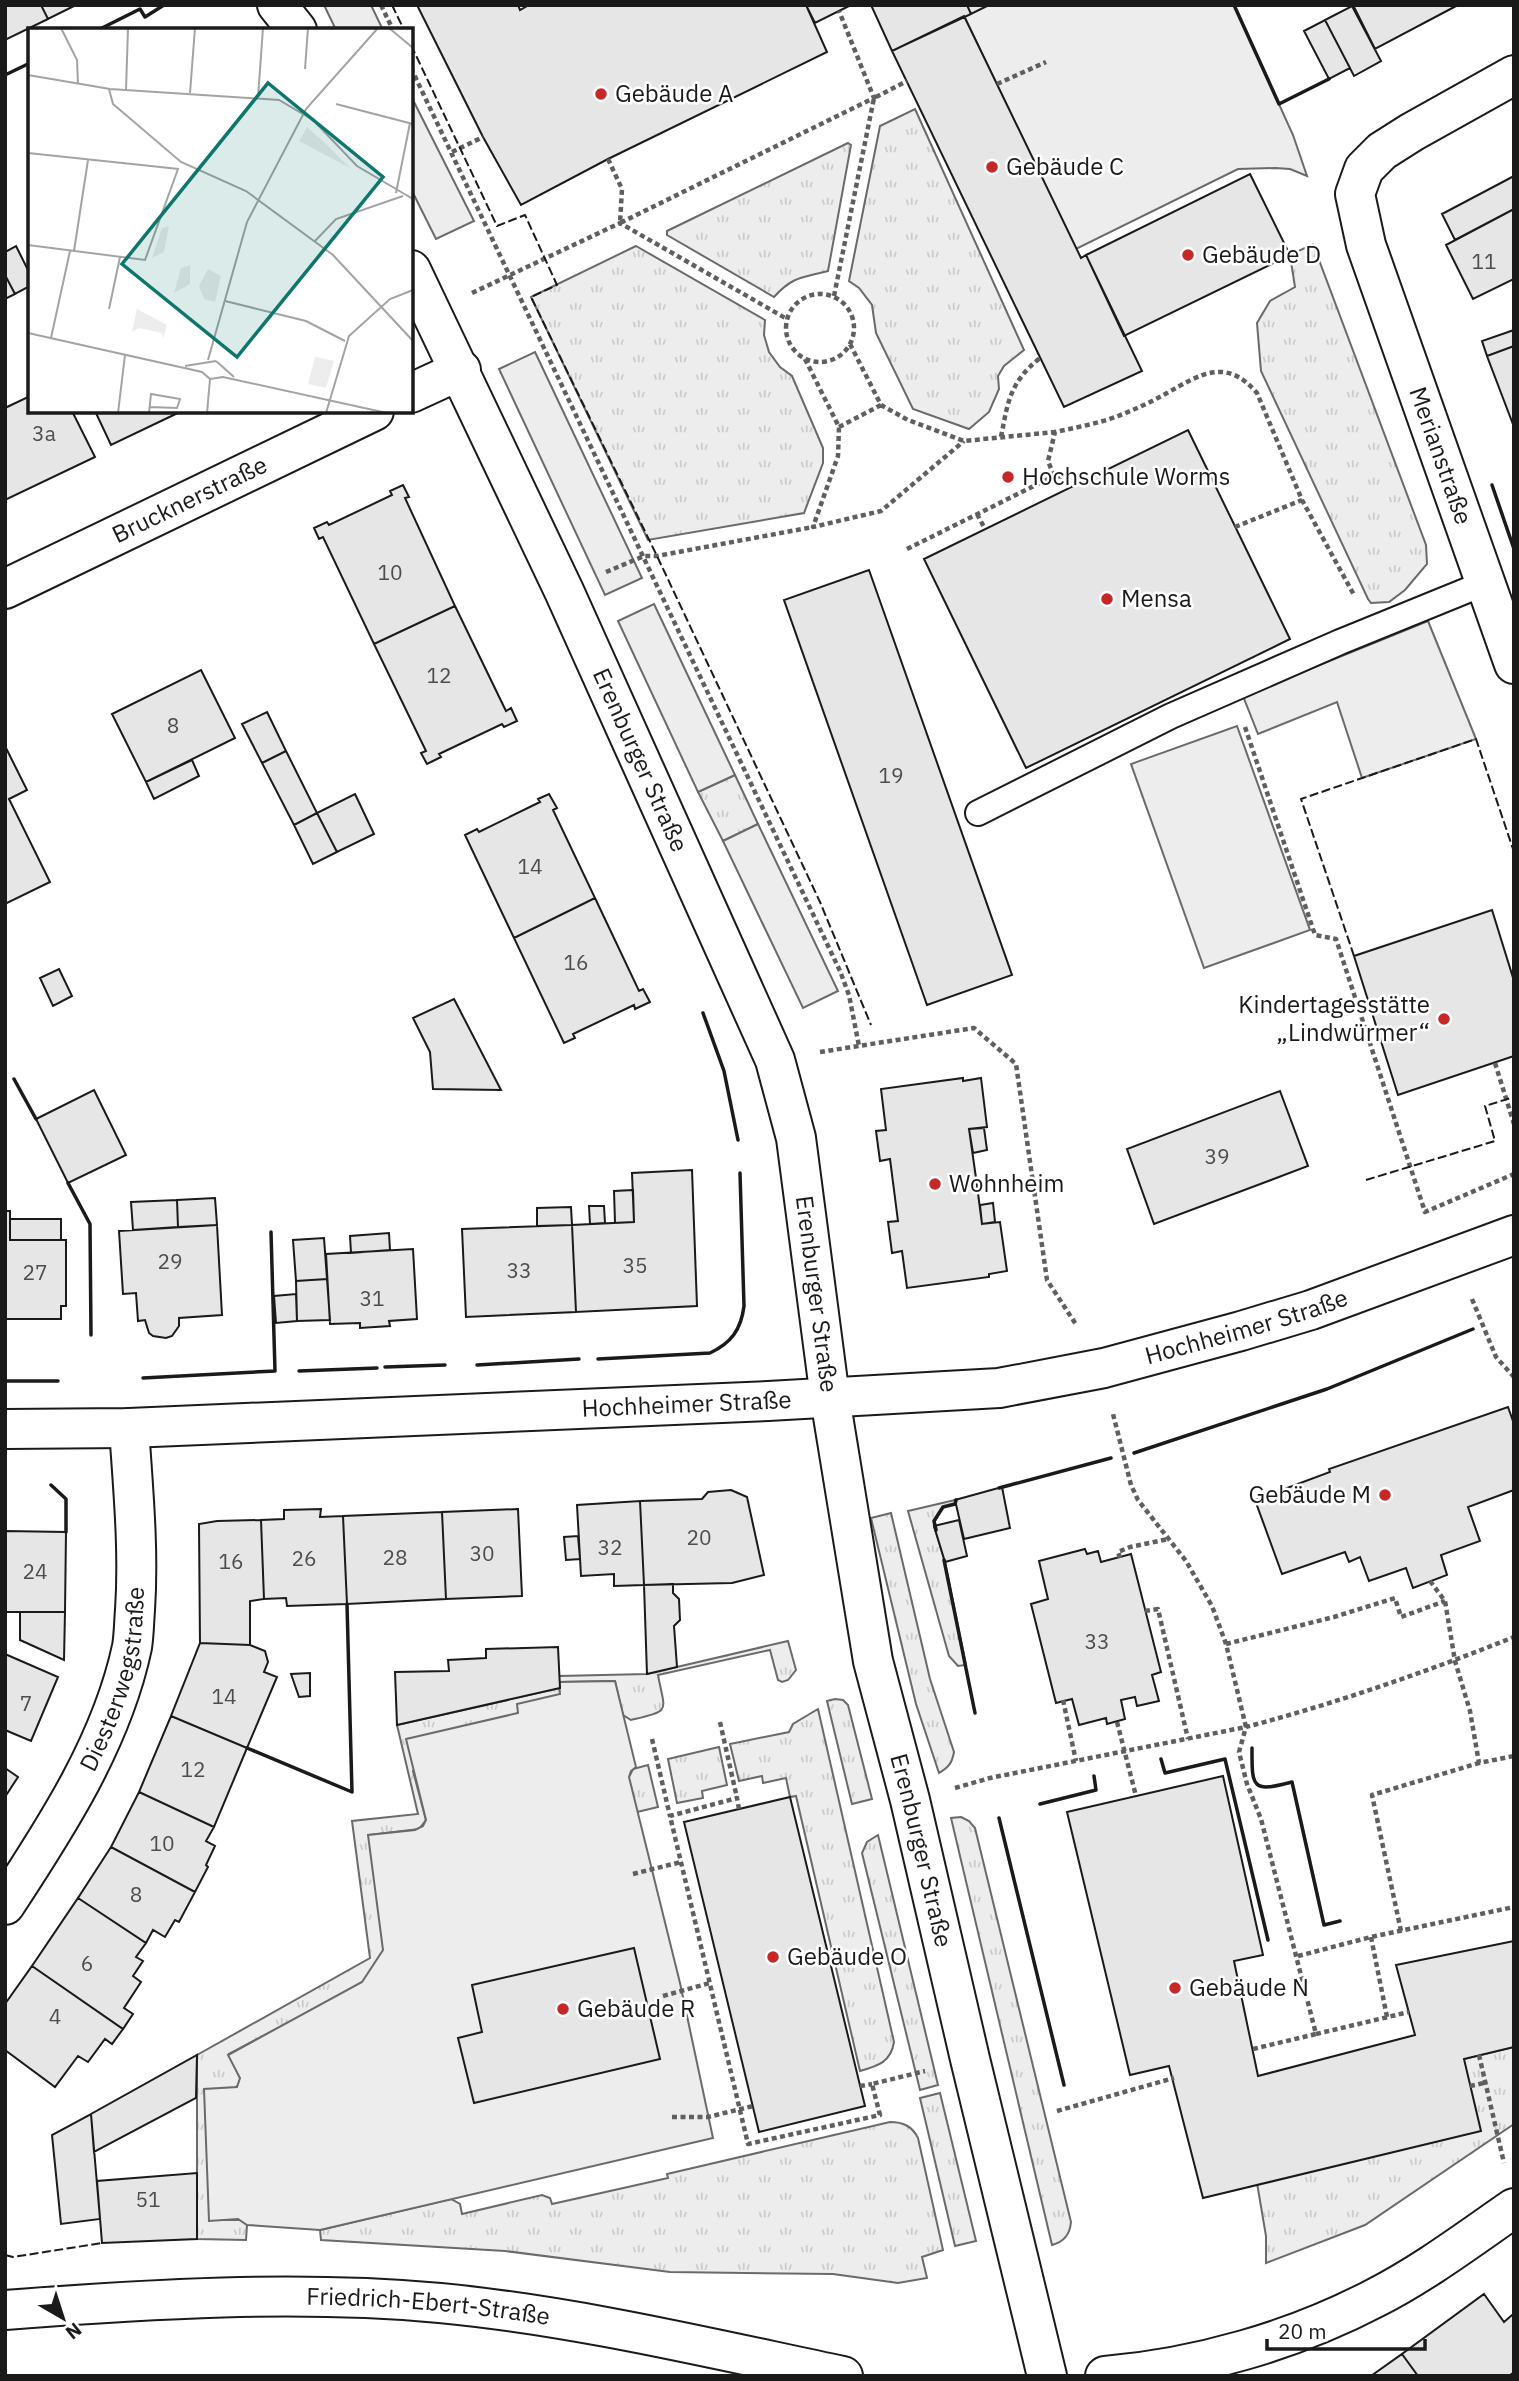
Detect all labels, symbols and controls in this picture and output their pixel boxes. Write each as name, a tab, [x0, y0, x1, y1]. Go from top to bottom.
inset map	[28, 28, 413, 413]
place label: Gebäude A	[615, 77, 733, 109]
marker: Gebäude A	[593, 86, 609, 102]
place label: Gebäude C	[1006, 150, 1124, 182]
marker: Gebäude C	[984, 159, 1000, 175]
place label: Gebäude D	[1202, 238, 1321, 270]
marker: Gebäude D	[1180, 247, 1196, 263]
house number: 11	[1471, 247, 1497, 275]
street label: Merianstraße	[1402, 382, 1480, 529]
house number: 3a	[32, 419, 56, 447]
street label: Brucknerstraße	[106, 448, 272, 550]
place label: Hochschule Worms	[1022, 460, 1230, 492]
marker: Hochschule Worms	[1000, 469, 1016, 485]
house number: 10	[377, 558, 403, 586]
place label: Mensa	[1121, 582, 1192, 614]
marker: Mensa	[1099, 591, 1115, 607]
house number: 12	[426, 661, 452, 689]
street label: Erenburger Straße	[586, 663, 696, 857]
house number: 8	[167, 711, 179, 739]
house number: 19	[878, 761, 904, 789]
house number: 14	[517, 852, 543, 880]
house number: 16	[563, 948, 589, 976]
place label: Kindertagesstätte „Lindwürmer“	[1238, 988, 1430, 1048]
marker: Kindertagesstätte „Lindwürmer“	[1436, 1011, 1452, 1027]
house number: 39	[1204, 1142, 1230, 1170]
place label: Wohnheim	[949, 1167, 1065, 1199]
marker: Wohnheim	[927, 1176, 943, 1192]
street label: Erenburger Straße	[789, 1194, 846, 1394]
house number: 29	[157, 1247, 183, 1275]
house number: 35	[622, 1251, 648, 1279]
house number: 33	[506, 1256, 532, 1284]
house number: 27	[22, 1258, 48, 1286]
street label: Hochheimer Straße	[1141, 1281, 1352, 1371]
house number: 31	[359, 1284, 385, 1312]
street label: Hochheimer Straße	[581, 1383, 792, 1424]
place label: Gebäude M	[1249, 1478, 1371, 1510]
marker: Gebäude M	[1377, 1487, 1393, 1503]
house number: 20	[686, 1523, 712, 1551]
house number: 32	[597, 1533, 623, 1561]
house number: 30	[469, 1539, 495, 1567]
house number: 28	[382, 1543, 408, 1571]
house number: 26	[291, 1544, 317, 1572]
house number: 16	[218, 1547, 244, 1575]
house number: 24	[22, 1557, 48, 1585]
street label: Diesterwegstraße	[72, 1586, 151, 1776]
house number: 33	[1084, 1627, 1110, 1655]
house number: 14	[211, 1682, 237, 1710]
house number: 7	[20, 1689, 32, 1717]
street label: Erenburger Straße	[883, 1750, 961, 1950]
house number: 12	[180, 1755, 206, 1783]
house number: 10	[149, 1829, 175, 1857]
house number: 8	[130, 1880, 142, 1908]
place label: Gebäude O	[787, 1940, 907, 1972]
house number: 6	[81, 1949, 93, 1977]
marker: Gebäude O	[765, 1949, 781, 1965]
place label: Gebäude N	[1189, 1971, 1309, 2003]
marker: Gebäude N	[1167, 1980, 1183, 1996]
place label: Gebäude R	[577, 1992, 695, 2024]
marker: Gebäude R	[555, 2001, 571, 2017]
house number: 4	[49, 2002, 61, 2030]
house number: 51	[135, 2185, 161, 2213]
street label: Friedrich-Ebert-Straße	[306, 2280, 552, 2332]
north arrow	[28, 2283, 98, 2353]
scale bar	[1267, 2308, 1424, 2352]
text: 20 m	[1278, 2317, 1327, 2345]
text: N	[61, 2318, 87, 2345]

